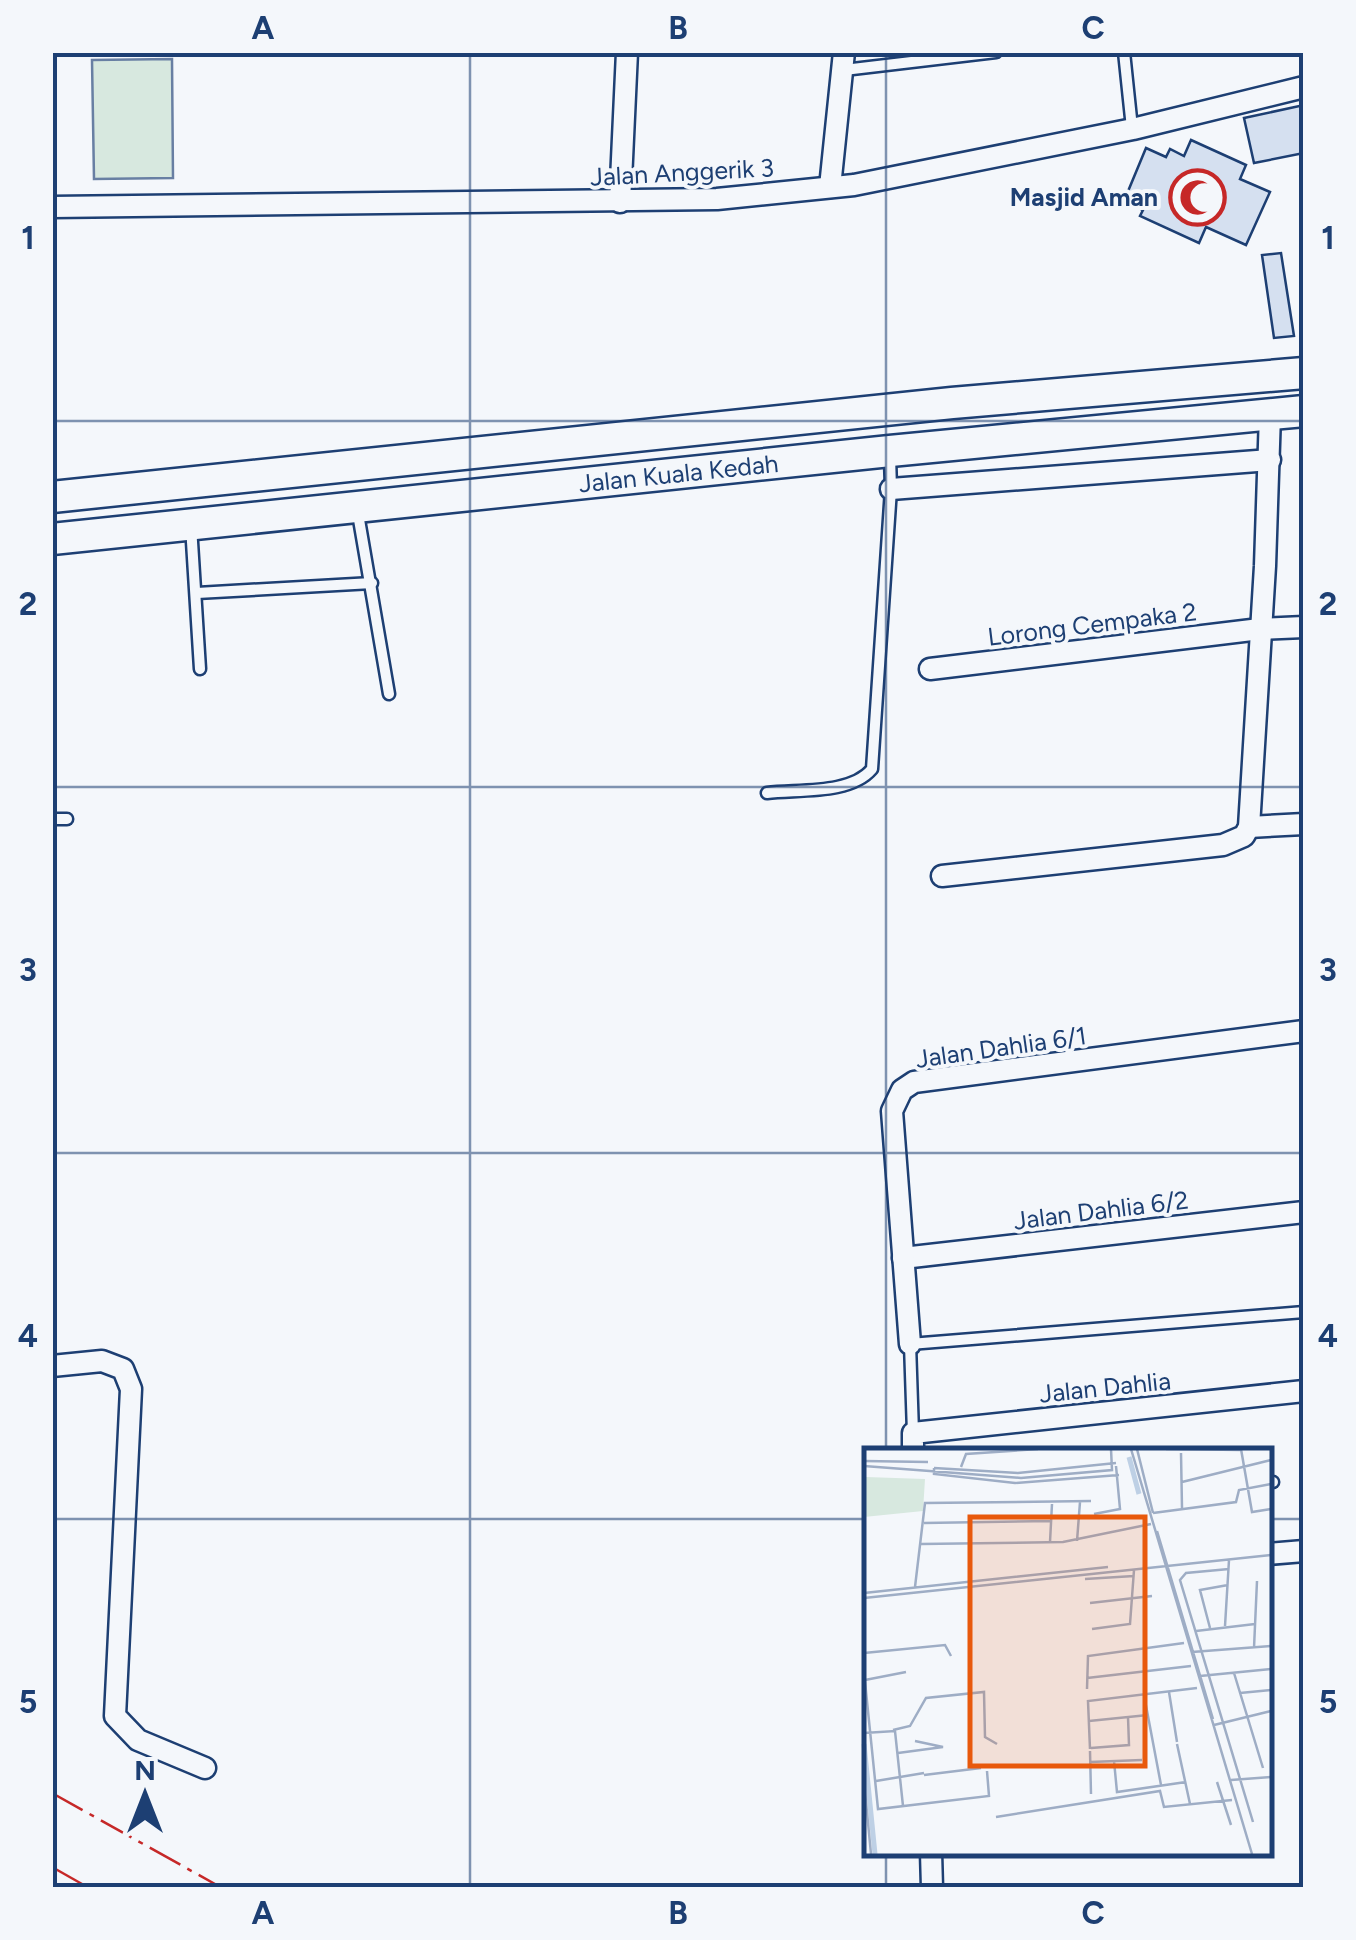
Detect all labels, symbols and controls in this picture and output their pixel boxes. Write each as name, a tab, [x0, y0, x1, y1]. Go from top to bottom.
text: A	[252, 9, 275, 47]
text: B	[668, 9, 688, 47]
text: C	[1081, 9, 1105, 47]
street label: Jalan Anggerik 3	[589, 152, 775, 192]
mosque icon: Masjid Aman	[1167, 167, 1227, 227]
place label: Masjid Aman	[1010, 182, 1158, 212]
text: 1	[21, 219, 35, 257]
text: 1	[1321, 219, 1335, 257]
street label: Jalan Kuala Kedah	[577, 448, 780, 499]
text: 2	[19, 585, 37, 623]
text: 2	[1319, 585, 1337, 623]
street label: Lorong Cempaka 2	[986, 596, 1198, 652]
text: 3	[19, 951, 37, 989]
text: 3	[1319, 951, 1337, 989]
street label: Jalan Dahlia 6/1	[914, 1020, 1088, 1074]
street label: Jalan Dahlia 6/2	[1012, 1184, 1190, 1236]
text: 4	[18, 1317, 38, 1355]
text: 4	[1318, 1317, 1338, 1355]
street label: Jalan Dahlia	[1038, 1365, 1172, 1409]
inset map	[864, 1448, 1271, 1855]
text: 5	[19, 1683, 37, 1721]
text: 5	[1319, 1683, 1337, 1721]
north arrow	[95, 1745, 195, 1845]
text: N	[134, 1753, 156, 1787]
text: A	[252, 1894, 275, 1932]
text: B	[668, 1894, 688, 1932]
text: C	[1081, 1894, 1105, 1932]

